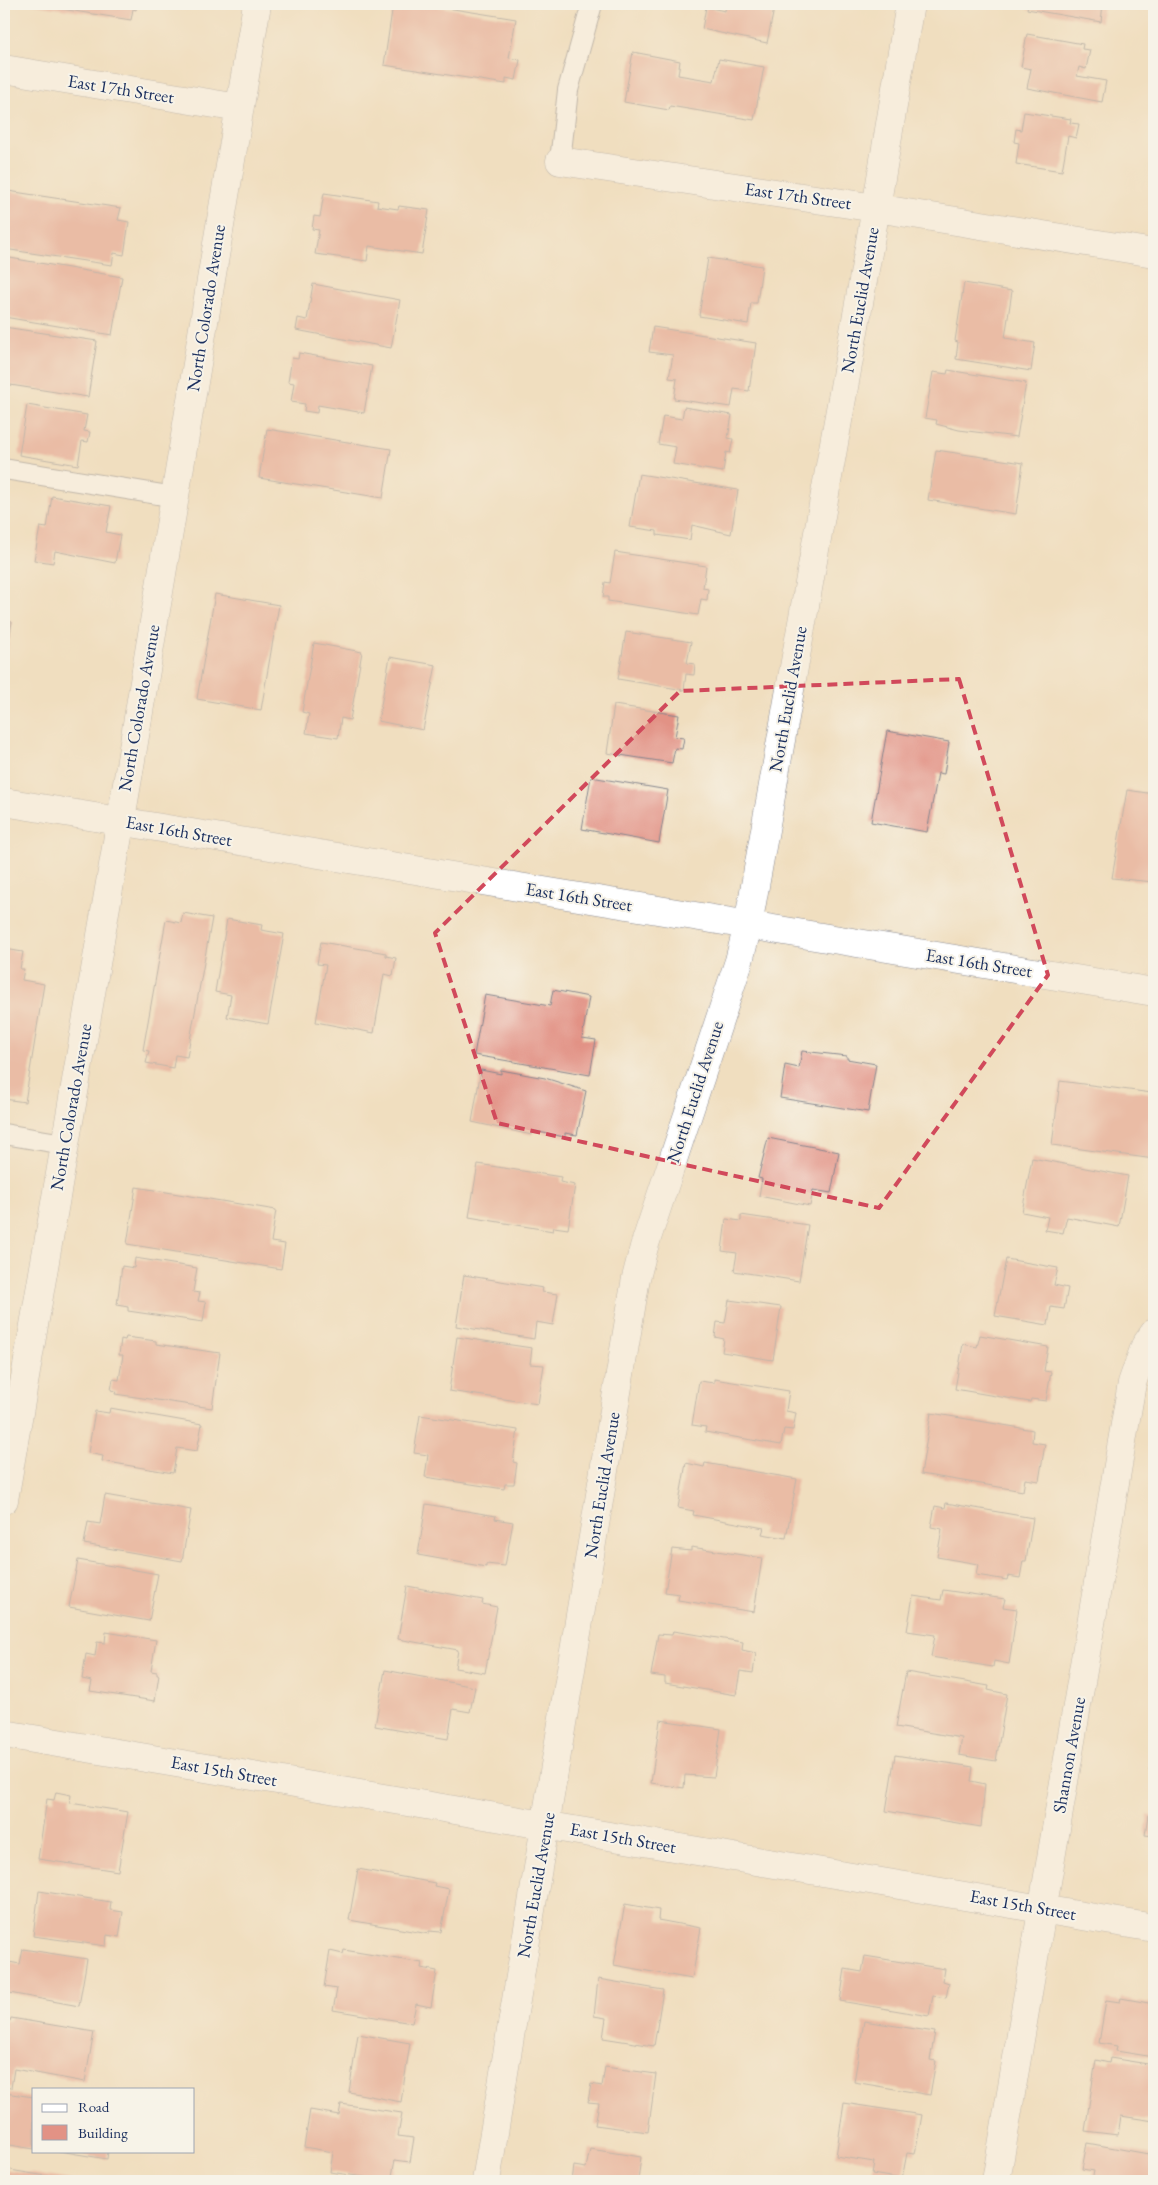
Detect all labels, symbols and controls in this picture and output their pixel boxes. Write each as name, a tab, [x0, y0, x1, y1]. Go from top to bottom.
street label: East 17th Street	[66, 69, 176, 108]
street label: East 17th Street	[743, 177, 853, 214]
street label: North Colorado Avenue	[181, 223, 230, 393]
street label: North Euclid Avenue	[835, 225, 884, 375]
street label: North Colorado Avenue	[113, 623, 164, 793]
street label: North Euclid Avenue	[763, 624, 812, 774]
street label: East 16th Street	[124, 810, 234, 851]
street label: East 16th Street	[524, 877, 634, 916]
street label: East 16th Street	[924, 943, 1034, 982]
street label: North Euclid Avenue	[661, 1018, 728, 1166]
street label: North Colorado Avenue	[45, 1022, 96, 1192]
street label: North Euclid Avenue	[579, 1410, 624, 1560]
street label: Shannon Avenue	[1047, 1695, 1090, 1815]
street label: East 15th Street	[169, 1750, 279, 1791]
street label: North Euclid Avenue	[511, 1810, 560, 1960]
street label: East 15th Street	[568, 1817, 678, 1858]
street label: East 15th Street	[968, 1884, 1078, 1925]
legend	[32, 2088, 195, 2152]
text: Road	[78, 2097, 110, 2116]
text: Building	[78, 2123, 128, 2142]

